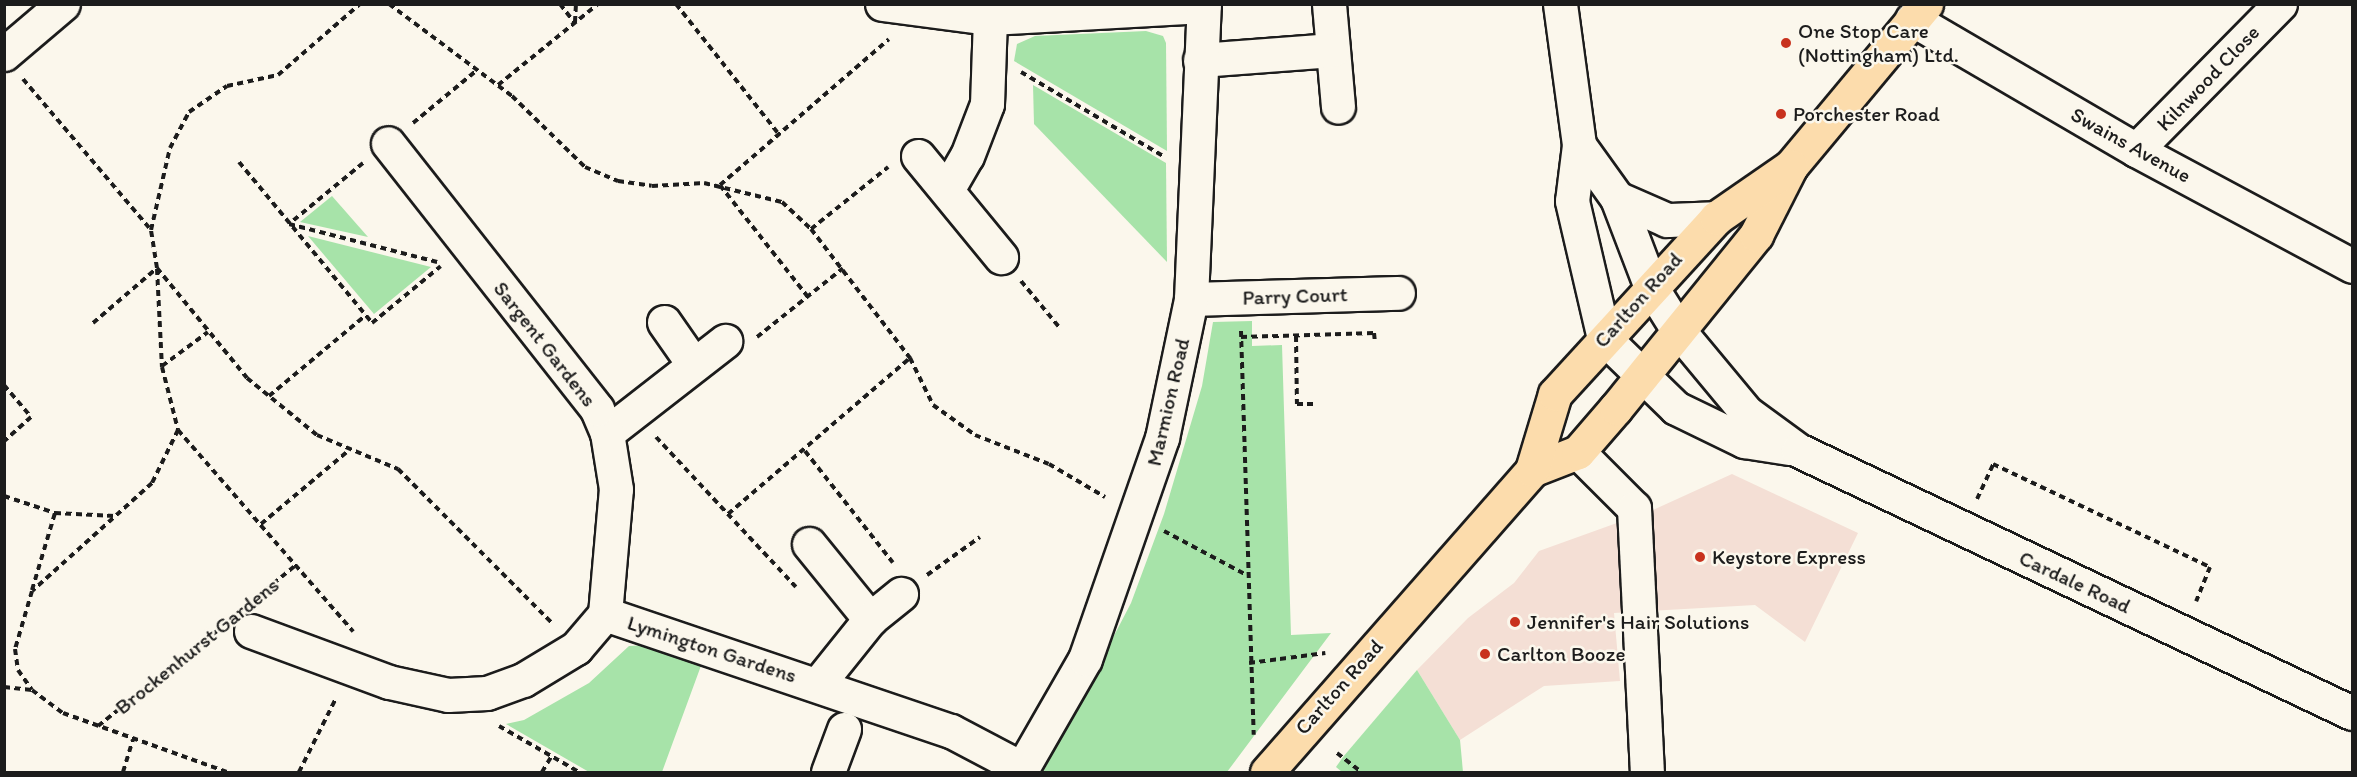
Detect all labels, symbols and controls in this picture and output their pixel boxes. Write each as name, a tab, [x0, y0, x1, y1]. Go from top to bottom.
place label: One Stop Care (Nottingham) Ltd.	[1798, 18, 1959, 68]
street label: Kilnwood Close	[2151, 20, 2265, 136]
marker: One Stop Care (Nottingham) Ltd.	[1779, 36, 1793, 50]
place label: Porchester Road	[1793, 101, 1940, 127]
street label: Swains Avenue	[2067, 102, 2195, 188]
marker: Porchester Road	[1774, 107, 1788, 121]
street label: Carlton Road	[1589, 247, 1687, 353]
street label: Sargent Gardens	[488, 276, 602, 412]
street label: Parry Court	[1242, 282, 1348, 310]
street label: Marmion Road	[1141, 336, 1195, 468]
place label: Keystore Express	[1712, 544, 1865, 570]
street label: Cardale Road	[2015, 545, 2135, 619]
marker: Keystore Express	[1693, 550, 1707, 564]
street label: Brockenhurst Gardens	[110, 572, 284, 720]
place label: Jennifer's Hair Solutions	[1527, 609, 1749, 635]
street label: Lymington Gardens	[624, 610, 800, 688]
marker: Jennifer's Hair Solutions	[1508, 615, 1522, 629]
street label: Carlton Road	[1290, 634, 1388, 740]
place label: Carlton Booze	[1497, 641, 1626, 667]
marker: Carlton Booze	[1478, 647, 1492, 661]

